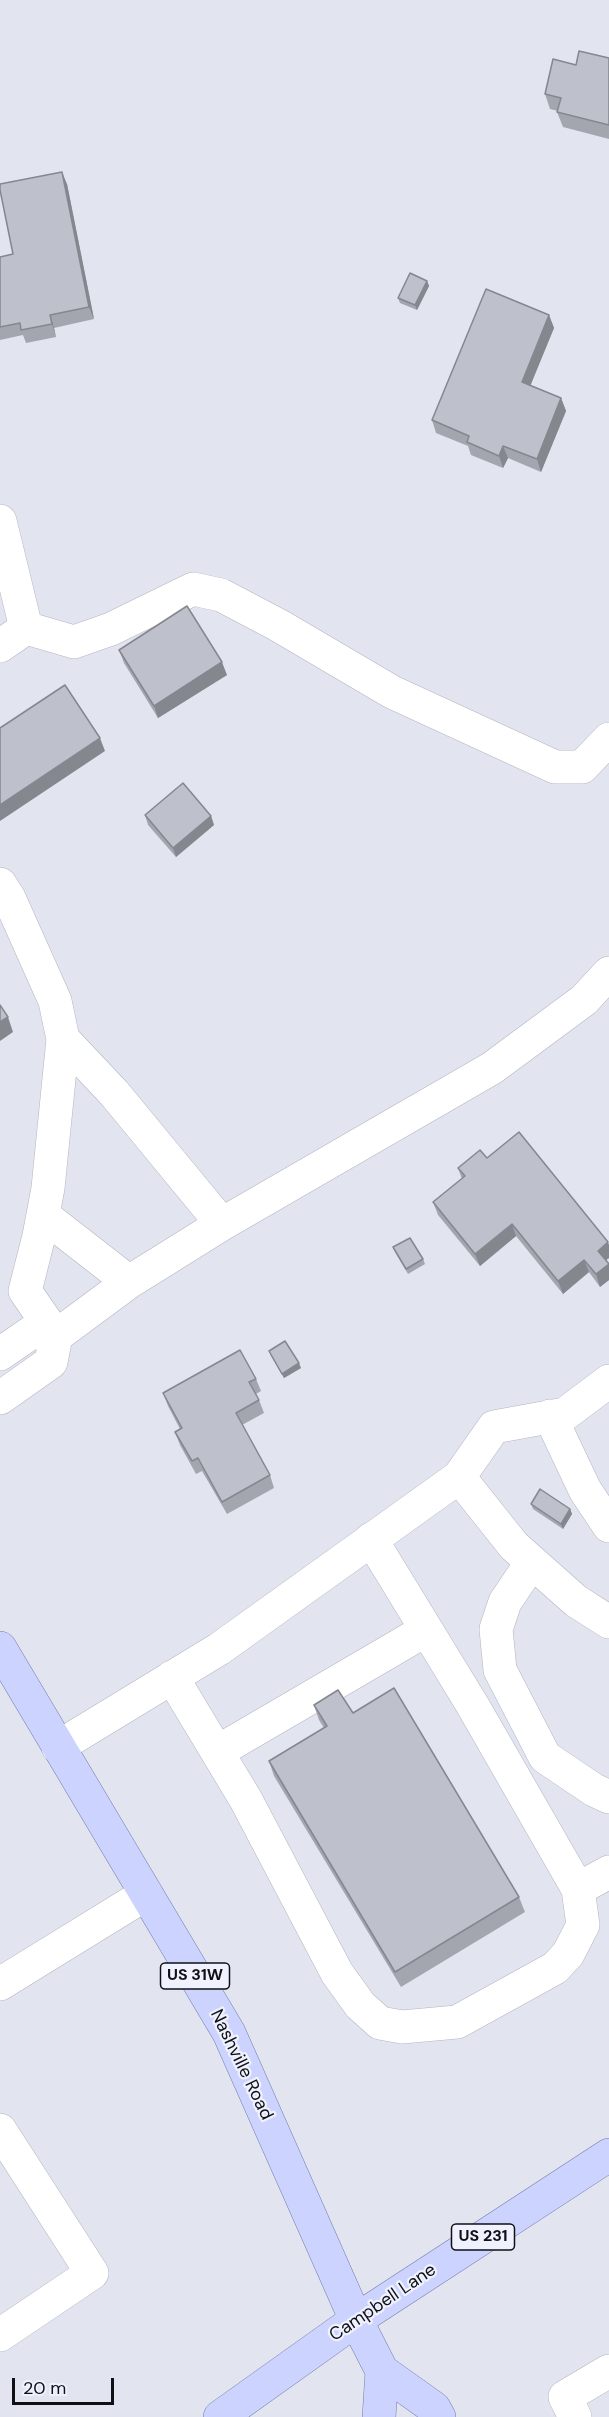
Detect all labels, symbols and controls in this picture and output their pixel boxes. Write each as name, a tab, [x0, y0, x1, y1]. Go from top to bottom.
road number: US 31W	[160, 1963, 230, 1989]
street label: Nashville Road	[205, 2006, 277, 2124]
road number: US 231	[452, 2224, 514, 2250]
street label: Campbell Lane	[325, 2259, 441, 2347]
scale bar	[15, 2366, 117, 2404]
text: 20 m	[23, 2376, 66, 2400]

